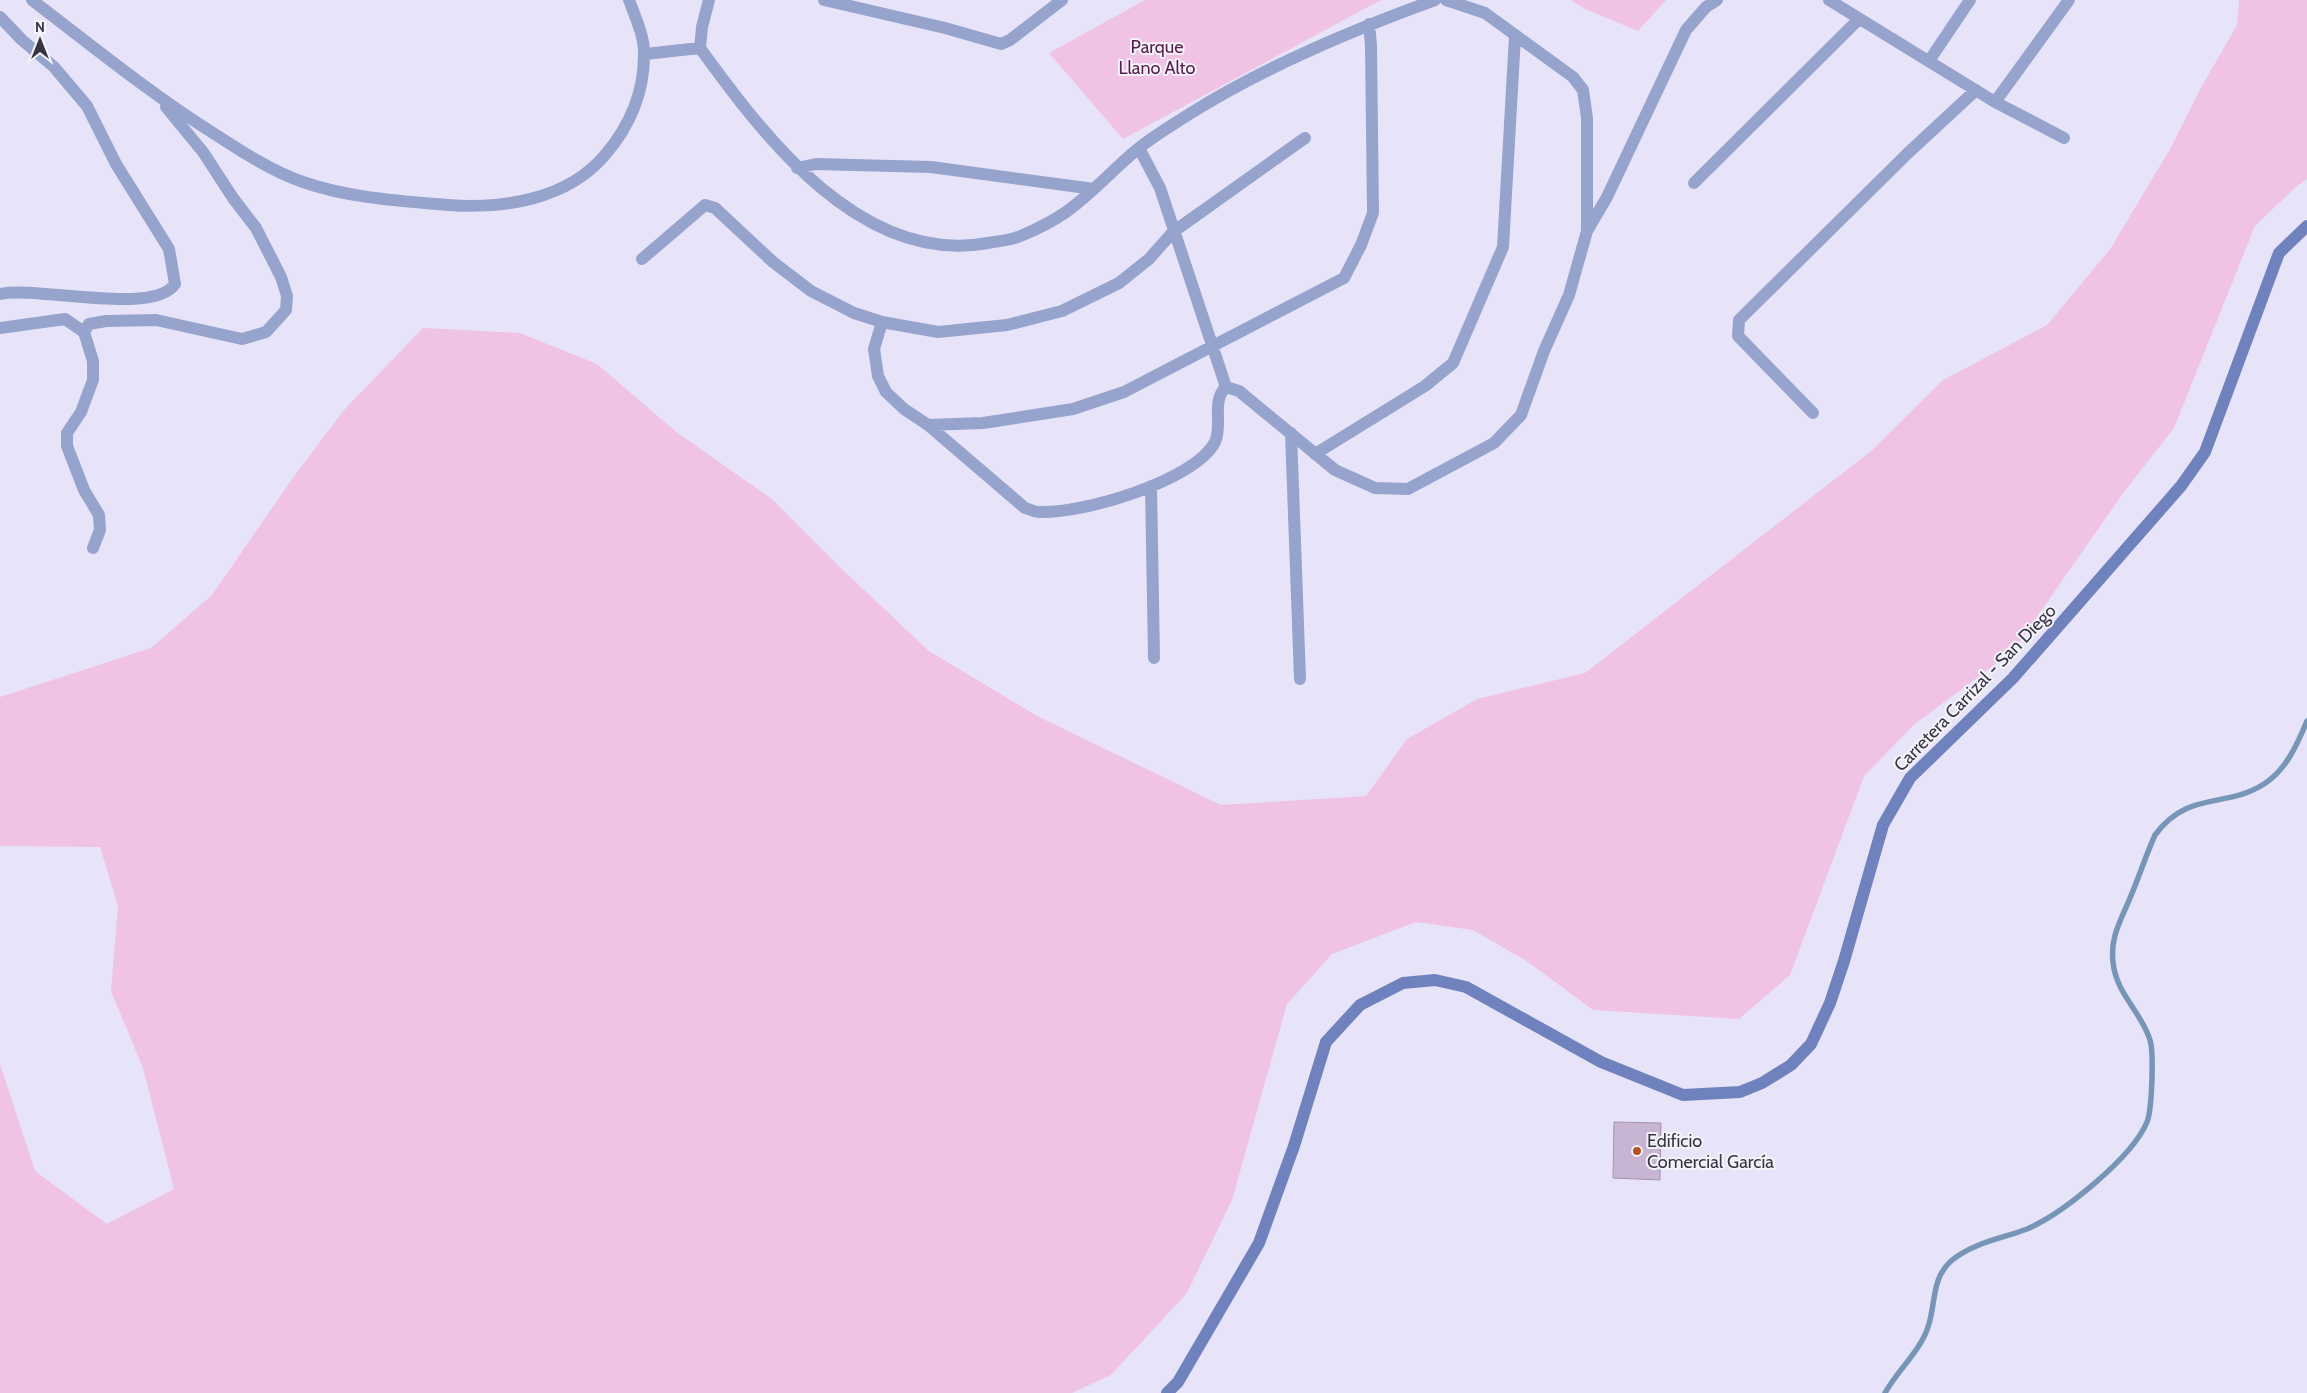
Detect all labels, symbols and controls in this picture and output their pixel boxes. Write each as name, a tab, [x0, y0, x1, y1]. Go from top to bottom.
north arrow	[15, 15, 65, 65]
text: N	[35, 18, 45, 36]
park label: Parque Llano Alto	[1119, 36, 1196, 79]
street label: Carretera Carrizal - San Diego	[1889, 600, 2061, 776]
place label: Edificio Comercial García	[1647, 1130, 1774, 1173]
marker: Edificio Comercial García	[1631, 1145, 1643, 1157]

